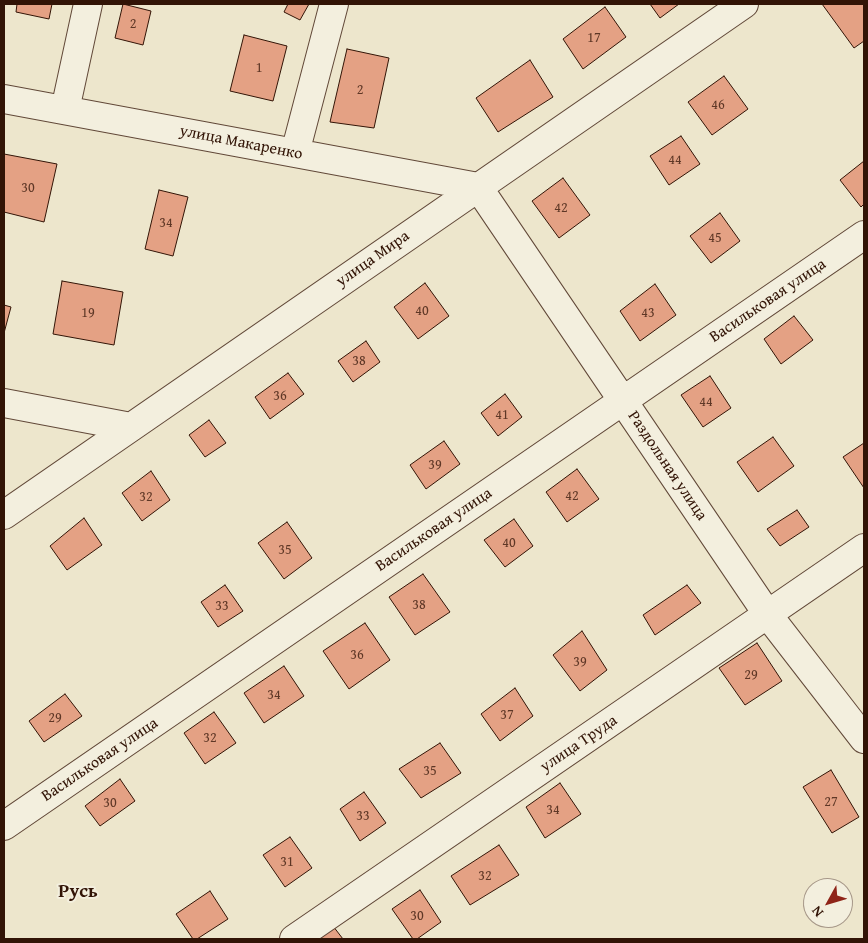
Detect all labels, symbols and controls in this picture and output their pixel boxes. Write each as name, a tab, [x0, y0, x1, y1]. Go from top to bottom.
house number: 2	[130, 16, 136, 32]
house number: 17	[587, 30, 601, 46]
house number: 1	[256, 60, 262, 76]
house number: 2	[357, 82, 363, 98]
house number: 46	[711, 97, 725, 113]
street label: улица Макаренко	[178, 122, 304, 164]
house number: 44	[668, 152, 682, 168]
house number: 30	[21, 180, 35, 196]
house number: 42	[554, 200, 568, 216]
house number: 34	[159, 215, 173, 231]
street label: улица Мира	[333, 227, 413, 291]
house number: 45	[708, 230, 722, 246]
street label: Васильковая улица	[706, 255, 830, 347]
house number: 40	[415, 303, 429, 319]
house number: 19	[81, 305, 95, 321]
house number: 43	[641, 305, 655, 321]
house number: 38	[352, 353, 366, 369]
house number: 36	[273, 388, 287, 404]
house number: 44	[699, 394, 713, 410]
house number: 41	[495, 407, 509, 423]
street label: Раздольная улица	[623, 408, 711, 524]
house number: 39	[428, 457, 442, 473]
street label: Васильковая улица	[372, 484, 496, 576]
house number: 42	[565, 488, 579, 504]
house number: 32	[139, 489, 153, 505]
house number: 40	[502, 535, 516, 551]
house number: 35	[278, 542, 292, 558]
house number: 38	[412, 597, 426, 613]
house number: 33	[215, 598, 229, 614]
house number: 36	[350, 647, 364, 663]
house number: 39	[573, 654, 587, 670]
house number: 29	[744, 667, 758, 683]
house number: 34	[267, 687, 281, 703]
house number: 37	[500, 707, 514, 723]
house number: 29	[48, 710, 62, 726]
street label: улица Труда	[537, 711, 621, 777]
street label: Васильковая улица	[38, 714, 162, 806]
house number: 32	[203, 730, 217, 746]
house number: 35	[423, 763, 437, 779]
house number: 27	[824, 794, 838, 810]
house number: 30	[103, 795, 117, 811]
house number: 34	[546, 802, 560, 818]
house number: 33	[356, 808, 370, 824]
house number: 31	[280, 854, 294, 870]
house number: 32	[478, 868, 492, 884]
north arrow	[803, 878, 853, 928]
district label: Русь	[58, 881, 98, 903]
text: N	[806, 902, 828, 922]
house number: 30	[410, 908, 424, 924]

